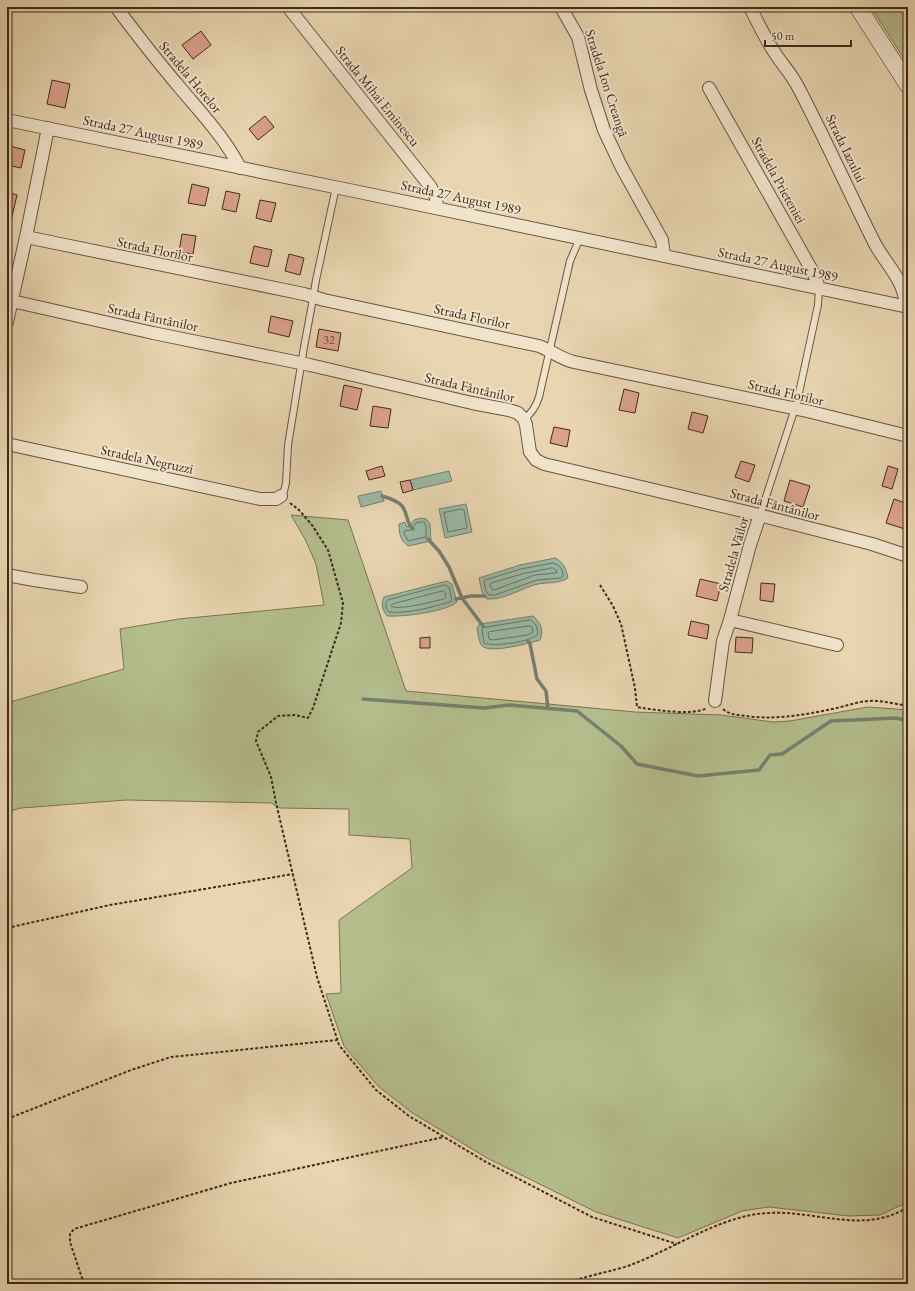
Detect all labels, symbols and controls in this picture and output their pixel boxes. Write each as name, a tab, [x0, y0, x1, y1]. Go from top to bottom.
scale bar	[765, 22, 851, 48]
street label: Stradela Ion Creangă	[581, 27, 633, 139]
text: 50 m	[771, 28, 795, 44]
street label: Stradela Horelor	[156, 37, 227, 117]
street label: Strada Mihai Eminescu	[332, 42, 425, 150]
street label: Strada 27 August 1989	[81, 111, 205, 154]
street label: Strada Iazului	[822, 111, 870, 185]
street label: Stradela Prieteniei	[748, 134, 810, 227]
street label: Strada 27 August 1989	[399, 176, 523, 219]
street label: Strada Florilor	[115, 232, 195, 266]
street label: Strada 27 August 1989	[716, 243, 840, 286]
street label: Strada Fântânilor	[106, 299, 200, 335]
street label: Strada Florilor	[432, 299, 512, 333]
house number: 32	[323, 332, 335, 348]
street label: Strada Fântânilor	[423, 368, 517, 406]
street label: Strada Florilor	[746, 375, 826, 410]
street label: Stradela Negruzzi	[99, 440, 195, 478]
street label: Strada Fântânilor	[728, 483, 822, 525]
street label: Stradela Văilor	[714, 514, 752, 594]

